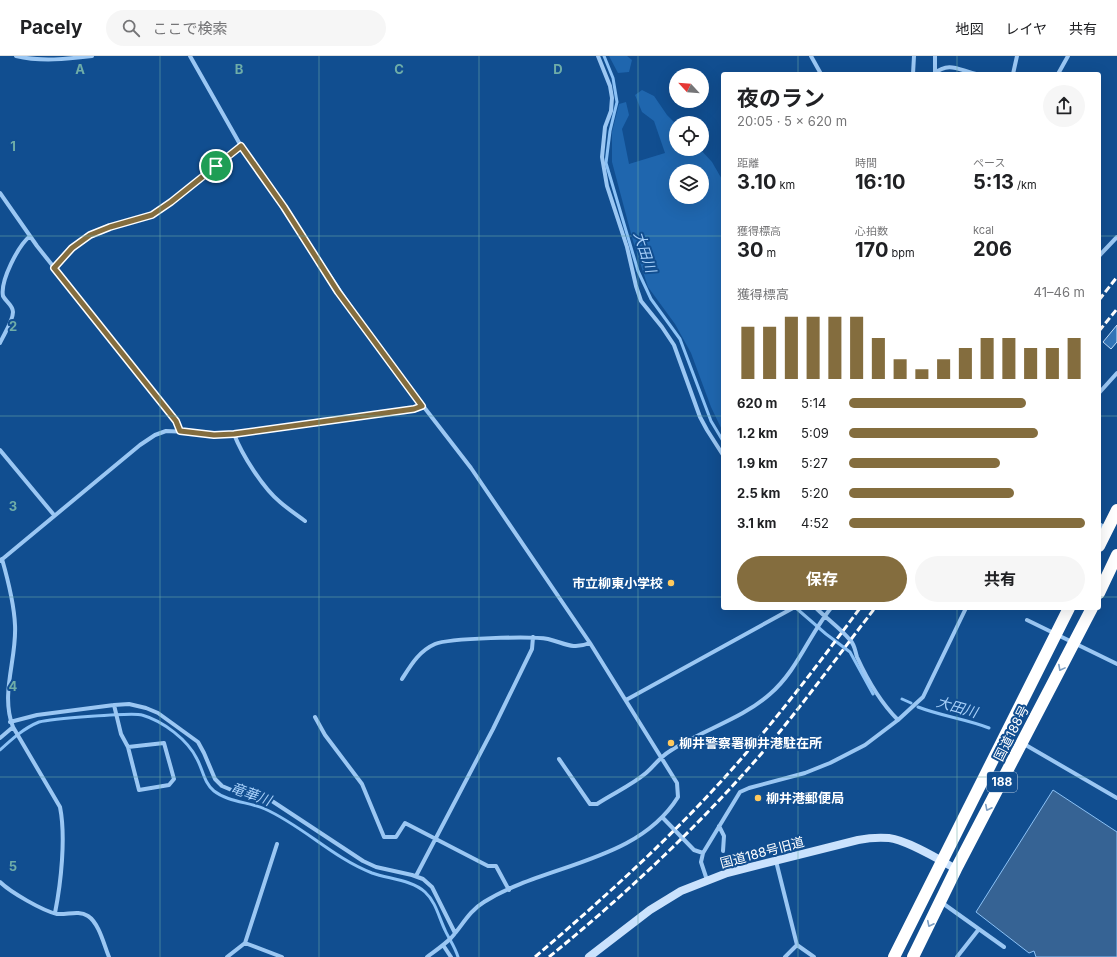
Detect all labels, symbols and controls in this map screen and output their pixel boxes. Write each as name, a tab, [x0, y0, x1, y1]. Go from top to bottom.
search box	[106, 10, 386, 46]
text: Pacely	[20, 16, 82, 39]
icon: search	[120, 17, 142, 39]
text: ここで検索	[152, 19, 227, 38]
text: 地図	[955, 20, 983, 37]
text: レイヤ	[1005, 20, 1047, 37]
text: 共有	[1069, 20, 1097, 37]
text: A	[75, 61, 85, 77]
text: B	[235, 61, 244, 77]
text: C	[394, 61, 404, 77]
text: D	[553, 61, 563, 77]
north arrow	[669, 68, 709, 108]
map controls	[669, 68, 709, 204]
text: 夜のラン	[737, 85, 825, 111]
button: share	[1043, 85, 1085, 127]
text: 20:05 · 5 × 620 m	[737, 113, 847, 129]
button: locate	[669, 116, 709, 156]
text: 1	[10, 138, 16, 154]
pin	[199, 149, 233, 183]
icon: arrive	[205, 155, 227, 177]
text: 距離	[737, 156, 759, 170]
text: 時間	[855, 156, 877, 170]
text: ペース	[973, 156, 1005, 170]
button: layers	[669, 164, 709, 204]
text: 3.10	[737, 170, 776, 194]
text: 16:10	[855, 170, 905, 194]
text: 5:13	[973, 170, 1014, 194]
text: km	[776, 178, 795, 192]
text: /km	[1014, 178, 1037, 192]
text: kcal	[973, 223, 994, 237]
text: 獲得標高	[737, 224, 781, 238]
text: 心拍数	[855, 224, 888, 238]
water label: 大田川	[631, 229, 661, 276]
text: 206	[973, 237, 1012, 261]
text: 30	[737, 238, 763, 262]
text: 170	[855, 238, 888, 262]
text: m	[763, 246, 776, 260]
text: bpm	[888, 246, 915, 260]
text: 41–46 m	[1034, 284, 1085, 300]
text: 獲得標高	[737, 286, 789, 302]
text: 2	[9, 318, 17, 334]
text: 620 m	[737, 395, 777, 411]
text: 5:14	[801, 395, 826, 411]
text: 1.2 km	[737, 425, 778, 441]
text: 5:09	[801, 425, 829, 441]
text: 1.9 km	[737, 455, 778, 471]
text: 5:27	[801, 455, 828, 471]
text: 2.5 km	[737, 485, 780, 501]
text: 5:20	[801, 485, 829, 501]
text: 3	[9, 498, 17, 514]
text: 3.1 km	[737, 515, 776, 531]
text: 4:52	[801, 515, 829, 531]
button: 保存	[737, 556, 907, 602]
button: 共有	[915, 556, 1085, 602]
place label: 市立柳東小学校	[572, 575, 663, 591]
marker: 市立柳東小学校	[666, 578, 676, 588]
one-way arrow	[1058, 663, 1066, 671]
text: 4	[9, 678, 18, 694]
water label: 大田川	[935, 693, 982, 721]
street label: 国道188号	[990, 702, 1032, 764]
place label: 柳井警察署柳井港駐在所	[679, 735, 822, 751]
marker: 柳井警察署柳井港駐在所	[666, 738, 676, 748]
road number: 188	[987, 772, 1017, 792]
water label: 竜華川	[229, 778, 276, 809]
place label: 柳井港郵便局	[766, 790, 844, 806]
marker: 柳井港郵便局	[753, 793, 763, 803]
one-way arrow	[986, 804, 993, 811]
street label: 国道188号旧道	[718, 833, 806, 871]
text: 5	[9, 858, 17, 874]
one-way arrow	[927, 920, 935, 927]

